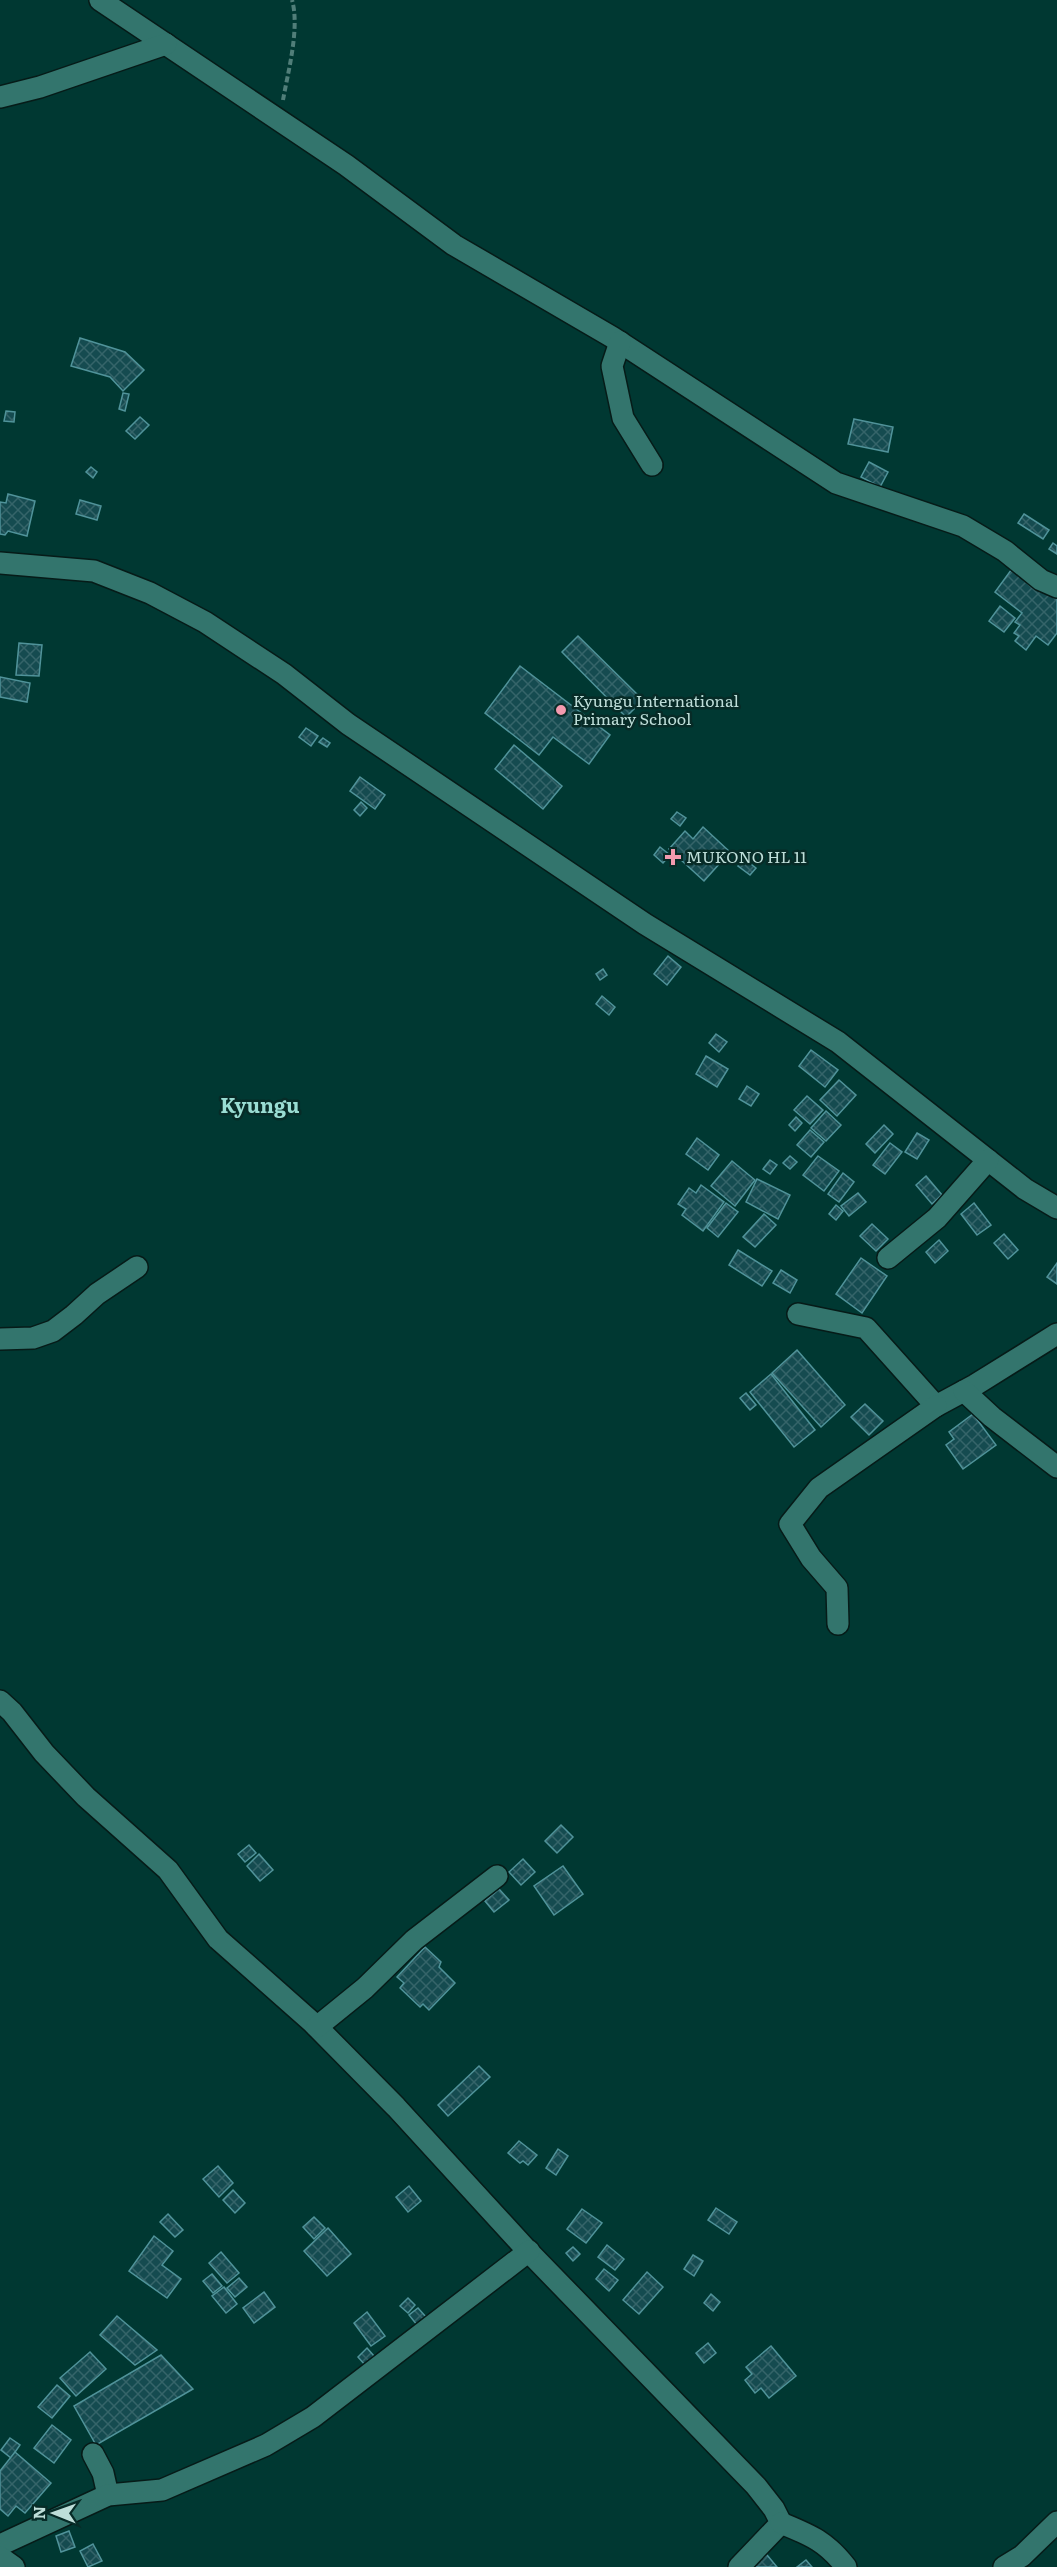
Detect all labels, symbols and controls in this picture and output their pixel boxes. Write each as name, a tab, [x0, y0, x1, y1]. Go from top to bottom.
place label: Kyungu International Primary School	[573, 688, 739, 730]
marker: Kyungu International Primary School	[554, 703, 568, 717]
place label: MUKONO HL 11	[686, 844, 807, 868]
marker: MUKONO HL 11	[664, 848, 682, 866]
district label: Kyungu	[220, 1089, 300, 1119]
north arrow	[24, 2483, 84, 2543]
text: N	[26, 2506, 50, 2520]

